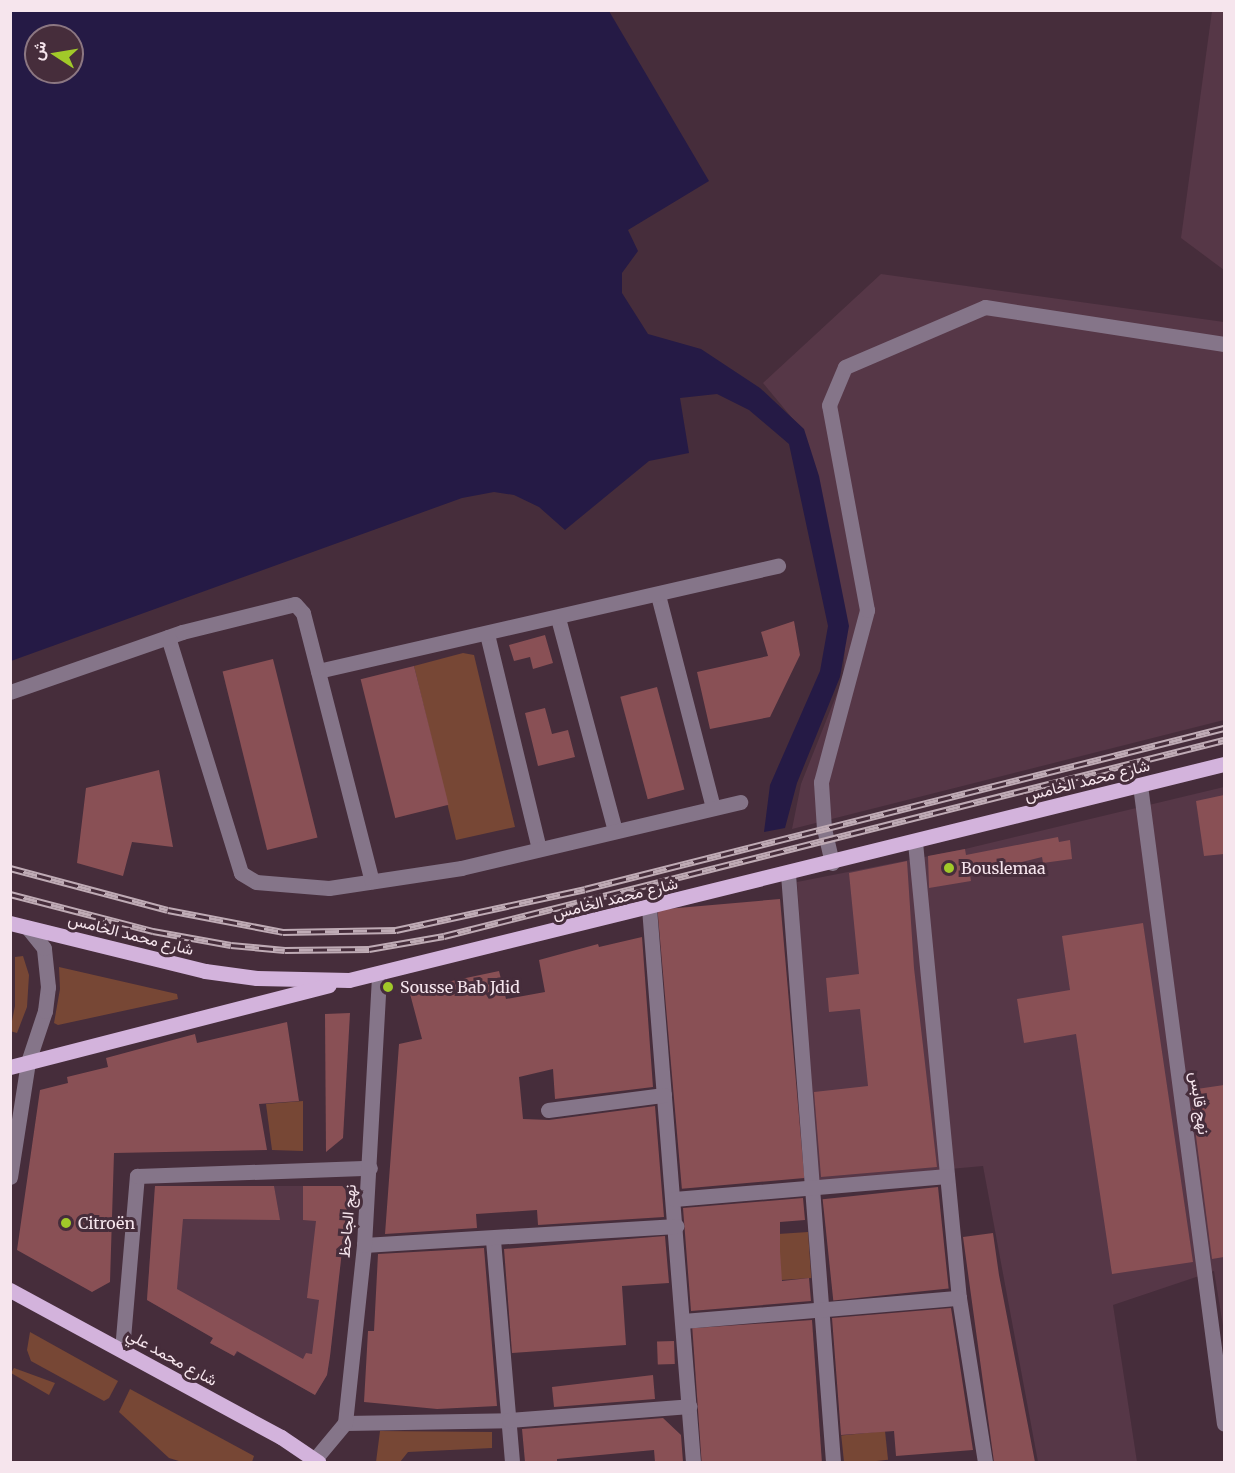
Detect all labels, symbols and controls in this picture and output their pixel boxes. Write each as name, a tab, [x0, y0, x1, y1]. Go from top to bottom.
north arrow	[24, 24, 84, 84]
text: ش	[27, 39, 50, 62]
street label: شارع محمد الخامس	[1022, 755, 1152, 805]
place label: Bouslemaa	[961, 858, 1046, 878]
marker: Bouslemaa	[942, 861, 956, 875]
street label: شارع محمد الخامس	[550, 873, 680, 923]
street label: شارع محمد الخامس	[66, 909, 196, 959]
place label: Sousse Bab Jdid	[400, 977, 520, 997]
marker: Sousse Bab Jdid	[381, 980, 395, 994]
street label: نهج قابس	[1186, 1070, 1214, 1136]
street label: نهج الجاحظ	[334, 1183, 360, 1259]
place label: Citroën	[78, 1213, 135, 1233]
marker: Citroën	[59, 1216, 73, 1230]
street label: شارع محمد علي	[123, 1324, 221, 1390]

